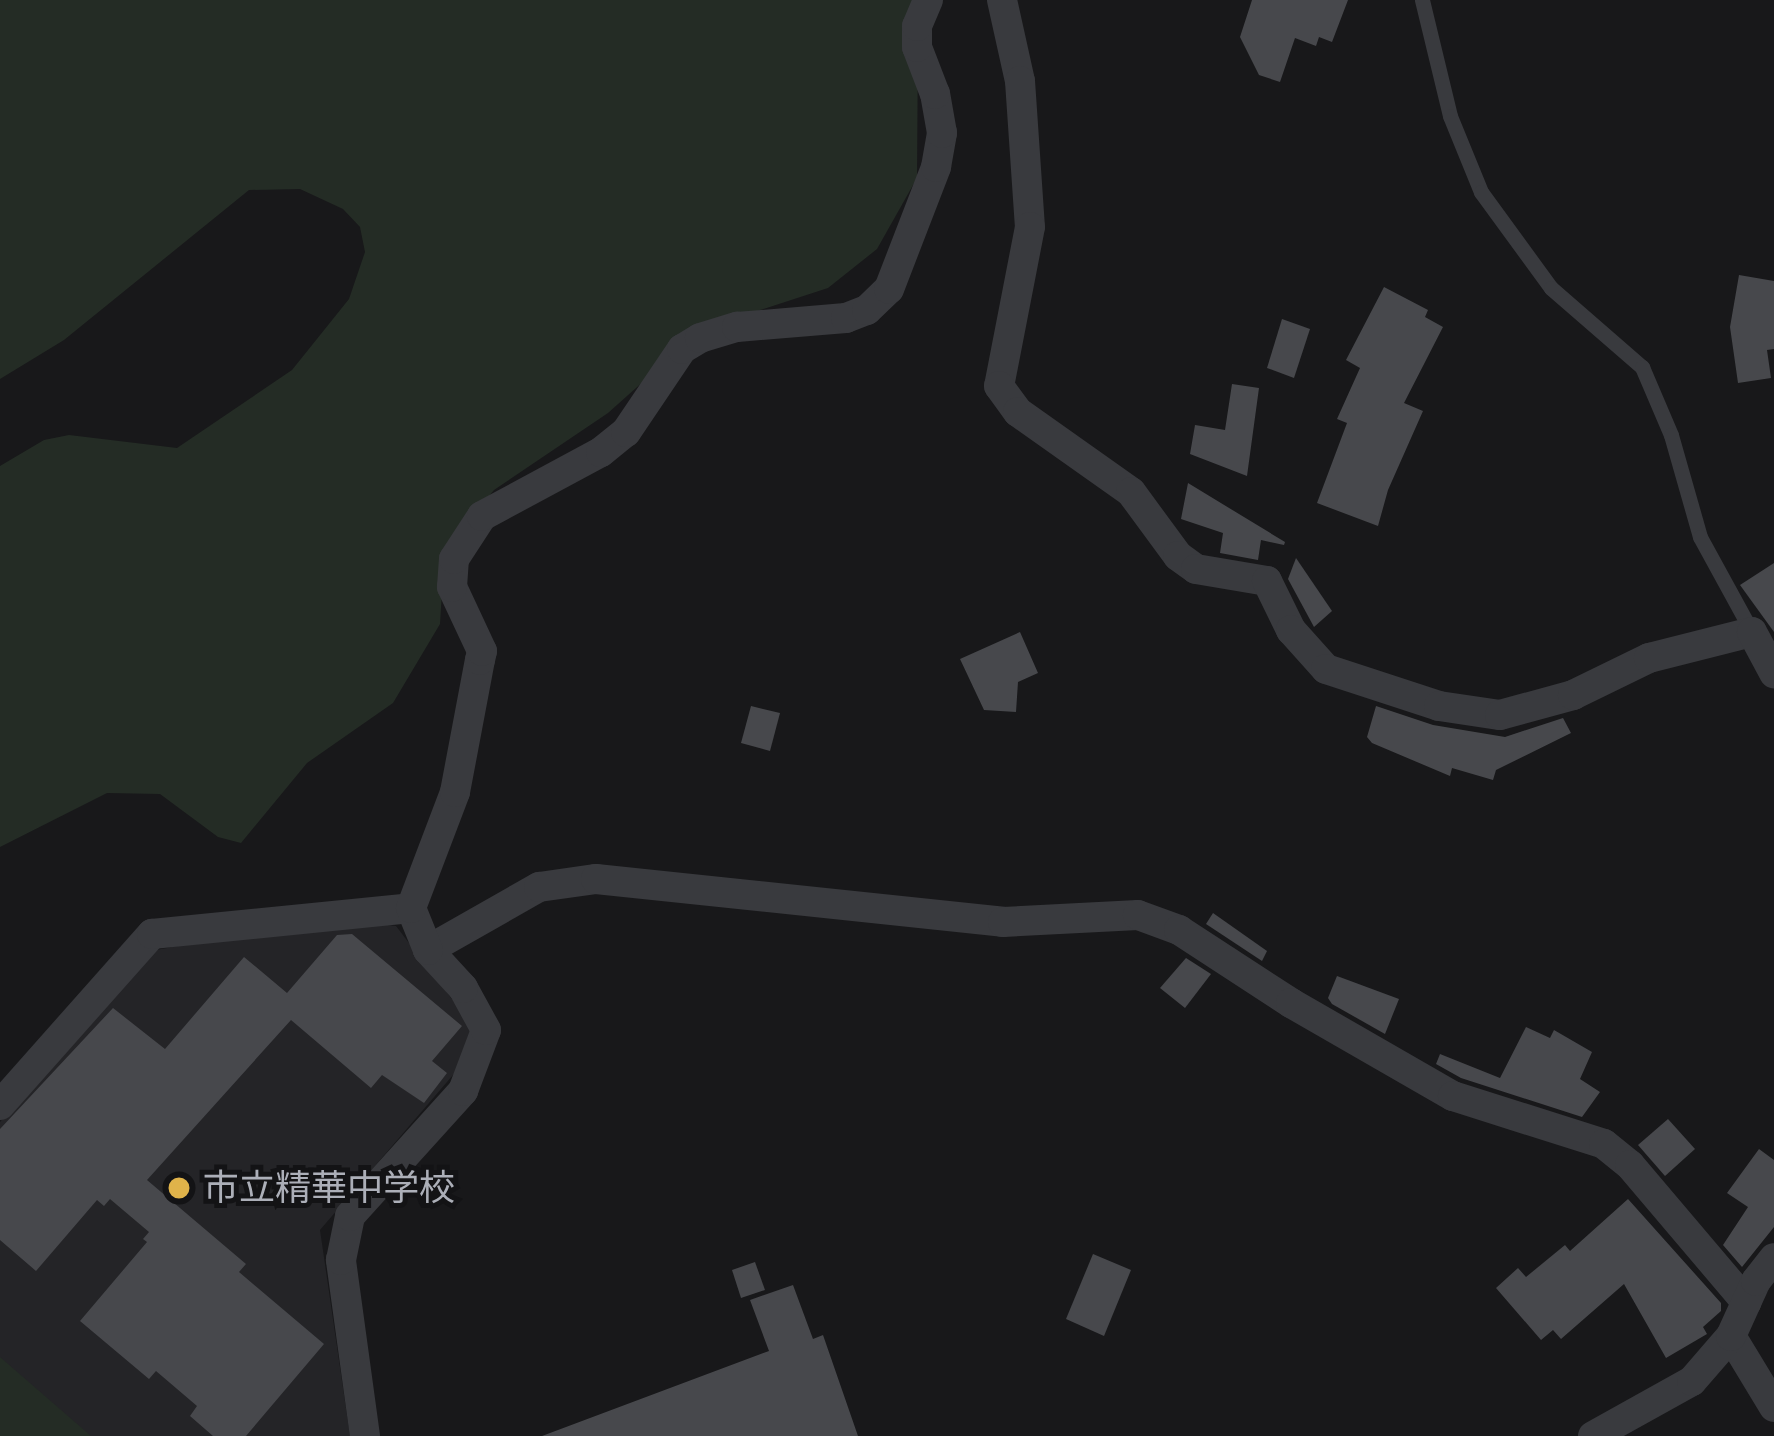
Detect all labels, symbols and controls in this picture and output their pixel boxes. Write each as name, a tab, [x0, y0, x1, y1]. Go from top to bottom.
place label: 市立精華中学校	[203, 1166, 455, 1210]
marker: 市立精華中学校	[166, 1175, 192, 1201]

